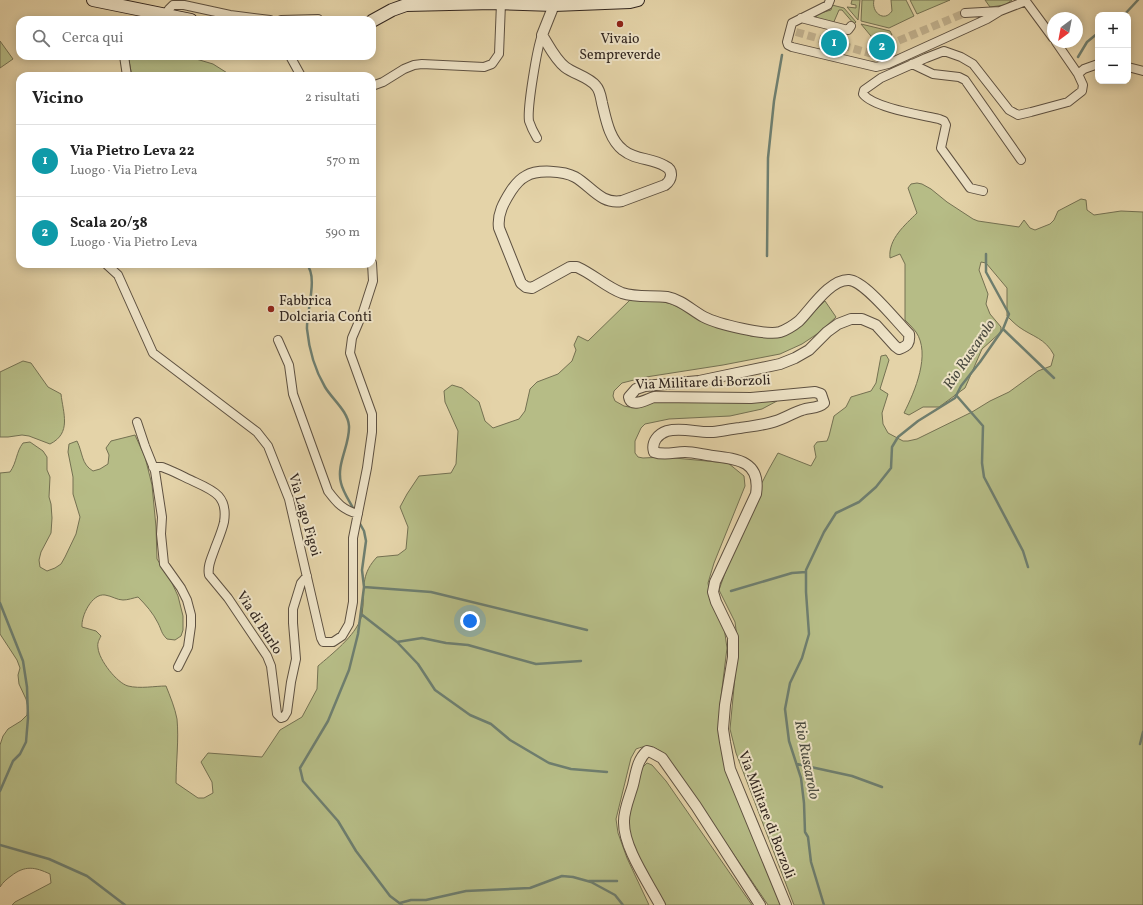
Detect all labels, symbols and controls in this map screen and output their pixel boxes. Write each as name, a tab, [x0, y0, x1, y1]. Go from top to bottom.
north arrow	[1047, 12, 1083, 48]
map controls	[1095, 12, 1131, 84]
button: +	[1095, 12, 1131, 48]
search box	[16, 16, 376, 60]
marker: Vivaio Sempreverde	[615, 19, 625, 29]
icon: search	[30, 27, 52, 49]
text: Cerca qui	[62, 28, 124, 49]
pin: 1	[821, 28, 847, 58]
place label: Vivaio Sempreverde	[579, 30, 661, 65]
pin: 2	[869, 32, 895, 62]
button: −	[1095, 48, 1131, 84]
text: Vicino	[32, 87, 83, 110]
text: 2 risultati	[305, 89, 360, 107]
text: Via Pietro Leva 22	[70, 141, 194, 162]
text: 1	[42, 152, 48, 170]
text: 570 m	[326, 152, 360, 170]
text: Luogo · Via Pietro Leva	[70, 162, 198, 180]
text: Scala 20/38	[70, 213, 148, 234]
text: 2	[42, 224, 48, 242]
text: 590 m	[325, 224, 360, 242]
text: Luogo · Via Pietro Leva	[70, 234, 198, 252]
place label: Fabbrica Dolciaria Conti	[279, 292, 372, 327]
marker: Fabbrica Dolciaria Conti	[266, 304, 276, 314]
water label: Rio Ruscarolo	[939, 316, 1001, 394]
street label: Via Militare di Borzoli	[635, 371, 771, 395]
street label: Via Lago Figoi	[283, 471, 325, 559]
street label: Via di Burlo	[231, 588, 287, 658]
your location	[460, 611, 480, 631]
water label: Rio Ruscarolo	[788, 719, 824, 801]
street label: Via Militare di Borzoli	[733, 748, 799, 882]

